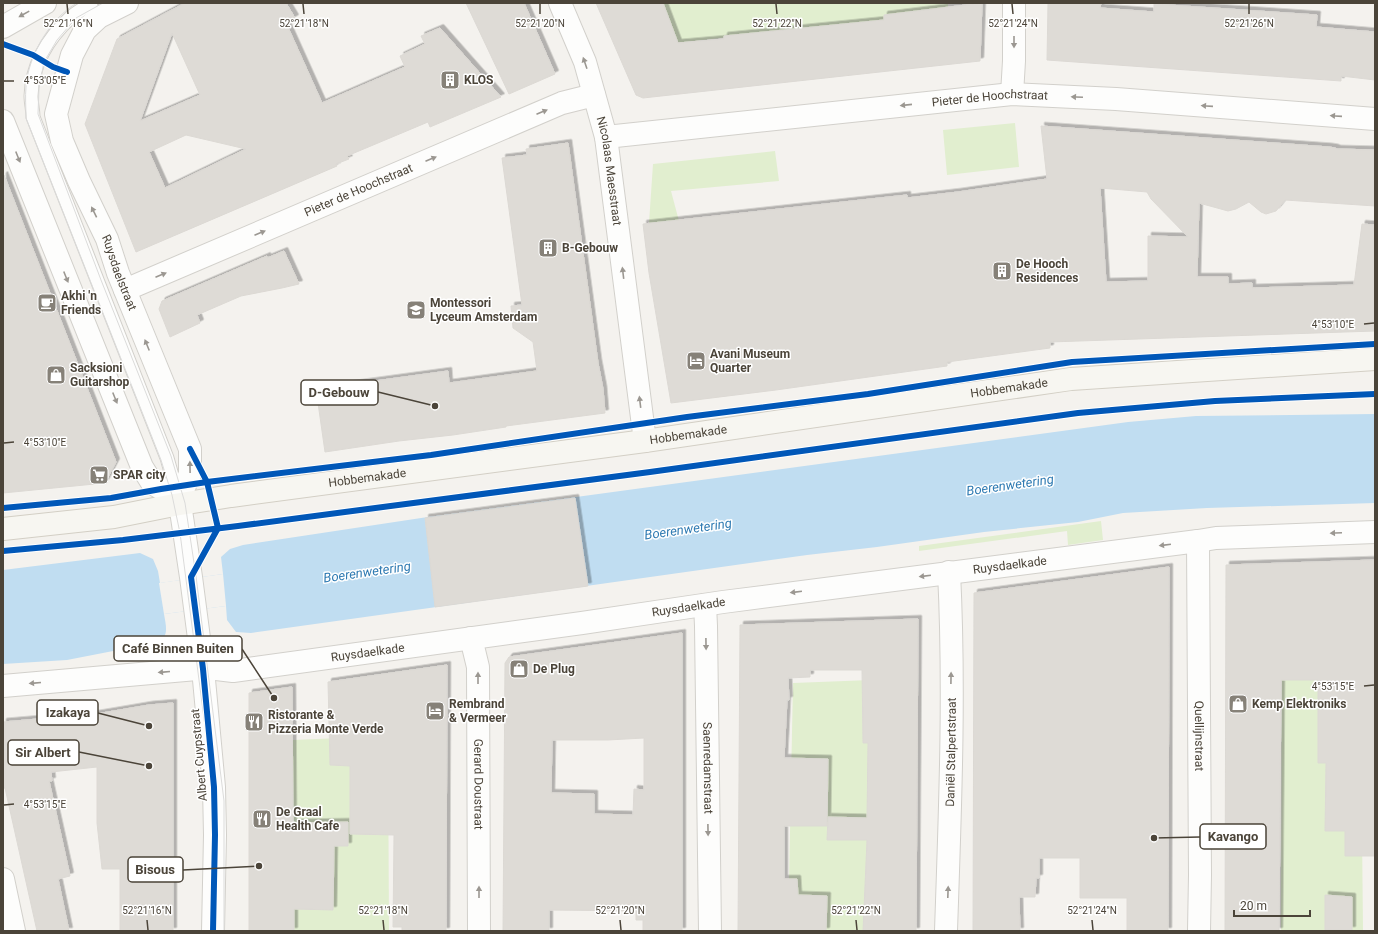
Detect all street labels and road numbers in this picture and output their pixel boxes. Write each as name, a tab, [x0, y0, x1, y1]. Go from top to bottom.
street label: Pieter de Hoochstraat	[931, 87, 1048, 109]
street label: Nicolaas Maesstraat	[594, 115, 624, 226]
street label: Pieter de Hoochstraat	[302, 161, 415, 219]
street label: Ruysdaelstraat	[99, 232, 140, 313]
street label: Hobbemakade	[969, 375, 1049, 401]
street label: Hobbemakade	[649, 422, 728, 447]
street label: Hobbemakade	[328, 466, 407, 490]
street label: Ruysdaelkade	[972, 553, 1048, 577]
street label: Ruysdaelkade	[651, 595, 726, 620]
street label: Ruysdaelkade	[330, 640, 406, 664]
street label: Daniël Stalpertstraat	[943, 697, 959, 807]
street label: Quellijnstraat	[1192, 701, 1206, 771]
street label: Albert Cuypstraat	[188, 708, 210, 802]
street label: Saenredamstraat	[700, 722, 715, 814]
street label: Gerard Doustraat	[471, 739, 486, 830]

